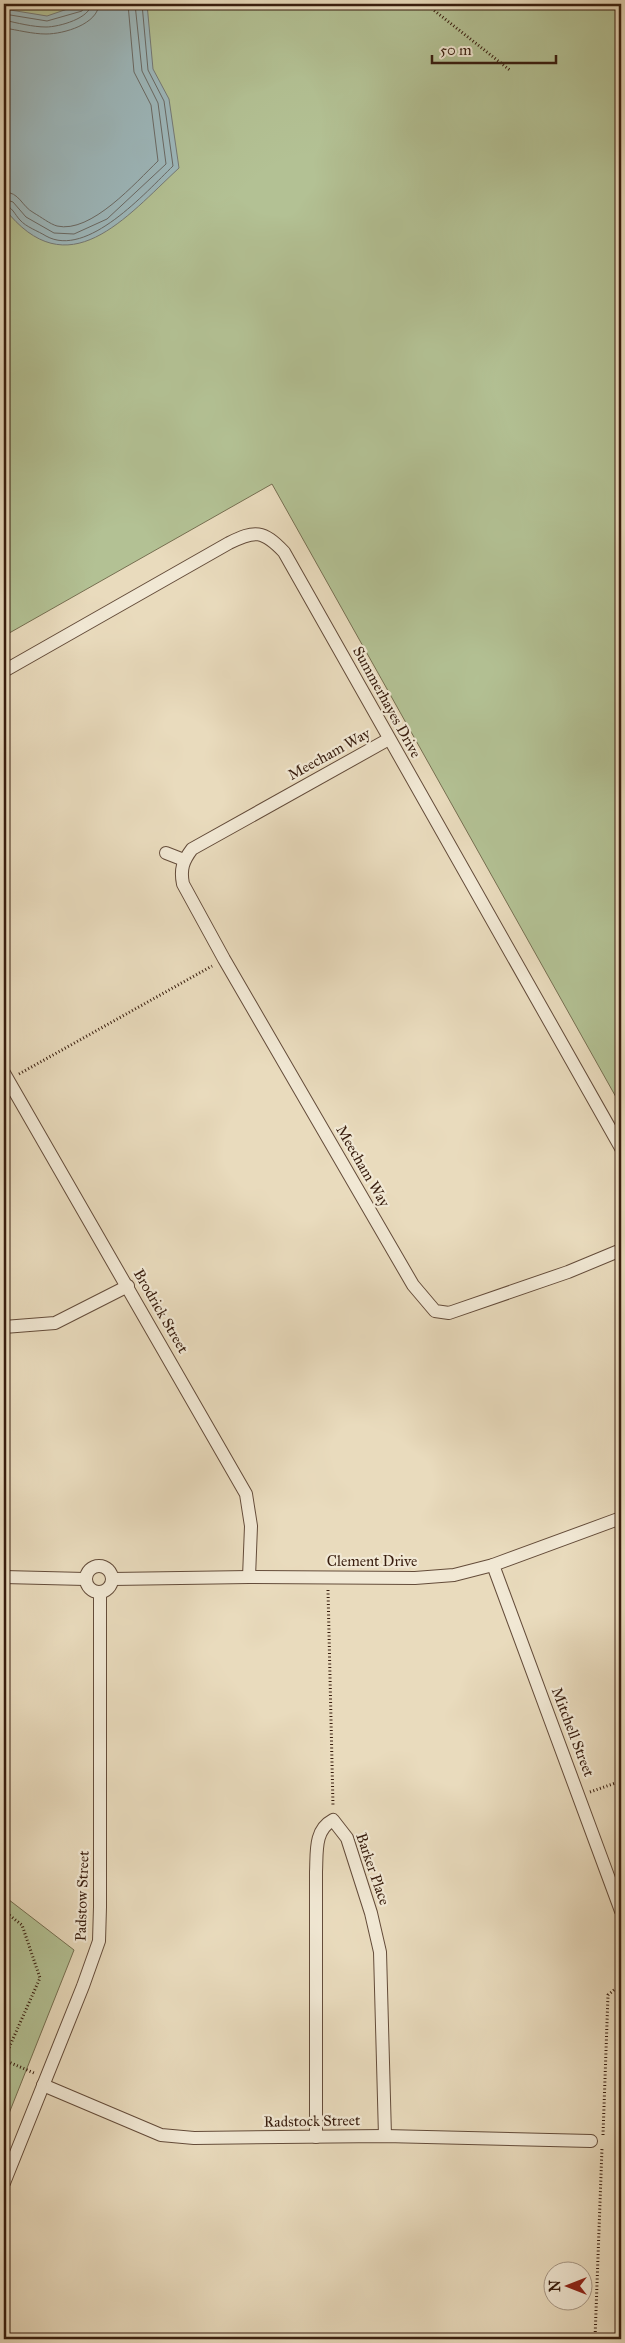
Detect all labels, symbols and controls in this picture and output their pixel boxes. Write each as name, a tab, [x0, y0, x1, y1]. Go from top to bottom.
scale bar	[432, 32, 556, 64]
text: 50 m	[440, 41, 472, 59]
street label: Summerhayes Drive	[349, 643, 425, 761]
street label: Meecham Way	[285, 724, 374, 784]
street label: Meecham Way	[332, 1122, 394, 1211]
street label: Brodrick Street	[130, 1266, 193, 1357]
street label: Clement Drive	[327, 1552, 417, 1570]
street label: Mitchell Street	[548, 1685, 599, 1780]
street label: Barker Place	[352, 1830, 394, 1908]
street label: Padstow Street	[71, 1850, 93, 1942]
street label: Radstock Street	[264, 2111, 361, 2131]
north arrow	[542, 2260, 592, 2310]
text: N	[547, 2280, 564, 2292]

